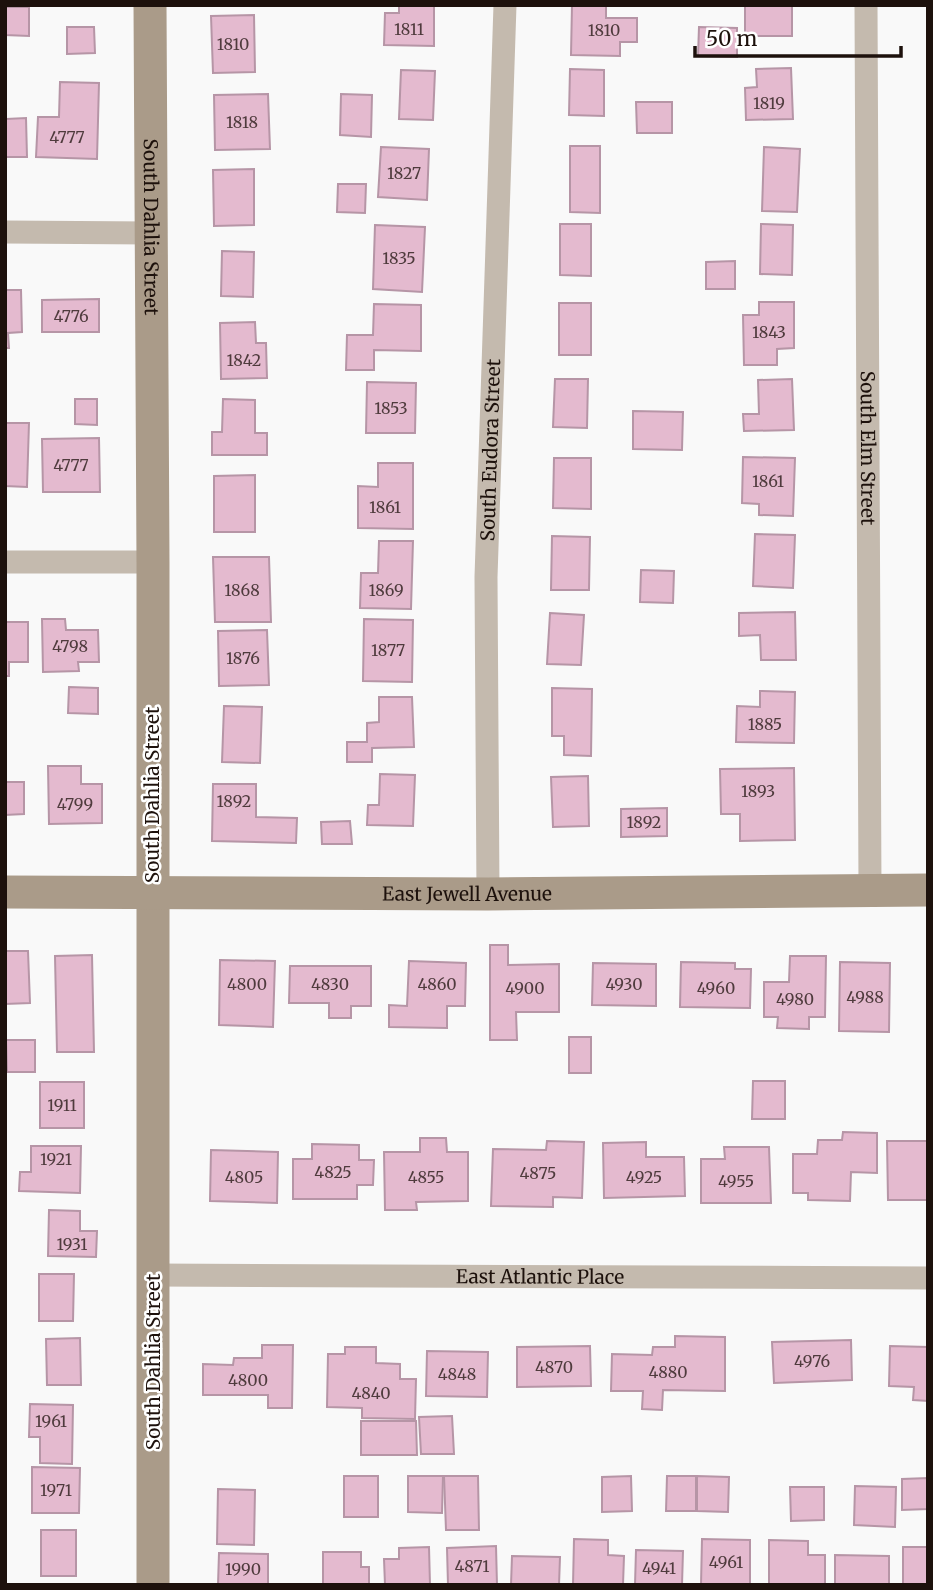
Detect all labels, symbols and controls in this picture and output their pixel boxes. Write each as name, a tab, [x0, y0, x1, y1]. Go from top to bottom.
scale bar	[695, 14, 902, 58]
house number: 1811	[394, 19, 424, 39]
house number: 1810	[588, 20, 620, 40]
text: 50 m	[706, 25, 757, 52]
house number: 1810	[217, 34, 249, 54]
house number: 1819	[753, 93, 785, 113]
house number: 1818	[226, 112, 258, 132]
house number: 4777	[49, 127, 85, 147]
street label: South Dahlia Street	[139, 138, 164, 316]
house number: 1827	[387, 163, 421, 183]
house number: 1835	[382, 248, 416, 268]
house number: 4776	[53, 306, 89, 326]
house number: 1843	[752, 322, 786, 342]
house number: 1842	[227, 350, 261, 370]
street label: South Eudora Street	[475, 358, 505, 542]
street label: South Elm Street	[856, 371, 880, 526]
house number: 1853	[374, 398, 408, 418]
house number: 4777	[53, 455, 89, 475]
house number: 1861	[752, 471, 784, 491]
house number: 1861	[369, 497, 401, 517]
house number: 1868	[224, 580, 260, 600]
house number: 1869	[368, 580, 404, 600]
house number: 4798	[52, 636, 88, 656]
house number: 1877	[371, 640, 405, 660]
house number: 1876	[226, 648, 260, 668]
street label: South Dahlia Street	[140, 706, 164, 883]
house number: 1885	[748, 714, 782, 734]
house number: 1893	[741, 781, 775, 801]
house number: 1892	[217, 791, 251, 811]
house number: 4799	[57, 794, 93, 814]
house number: 1892	[627, 812, 661, 832]
street label: East Jewell Avenue	[382, 881, 552, 906]
house number: 4800	[227, 974, 267, 994]
house number: 4830	[311, 974, 349, 994]
house number: 4860	[417, 974, 457, 994]
house number: 4930	[605, 974, 643, 994]
house number: 4900	[505, 978, 545, 998]
house number: 4960	[697, 978, 735, 998]
house number: 4988	[846, 987, 884, 1007]
house number: 4980	[776, 989, 814, 1009]
house number: 1911	[47, 1095, 77, 1115]
house number: 1921	[40, 1149, 72, 1169]
house number: 4825	[314, 1162, 352, 1182]
house number: 4875	[520, 1163, 556, 1183]
house number: 4805	[225, 1167, 263, 1187]
house number: 4855	[408, 1167, 444, 1187]
house number: 4925	[626, 1167, 662, 1187]
house number: 4955	[718, 1171, 754, 1191]
house number: 1931	[56, 1234, 88, 1254]
street label: East Atlantic Place	[456, 1264, 624, 1289]
street label: South Dahlia Street	[141, 1273, 165, 1450]
house number: 4976	[794, 1351, 830, 1371]
house number: 4870	[535, 1357, 573, 1377]
house number: 4880	[648, 1362, 688, 1382]
house number: 4848	[438, 1364, 476, 1384]
house number: 4800	[228, 1370, 268, 1390]
house number: 4840	[351, 1383, 391, 1403]
house number: 1961	[35, 1411, 67, 1431]
house number: 1971	[40, 1480, 72, 1500]
house number: 4961	[709, 1552, 743, 1572]
house number: 4871	[454, 1556, 490, 1576]
house number: 4941	[642, 1558, 676, 1578]
house number: 1990	[225, 1559, 261, 1579]

